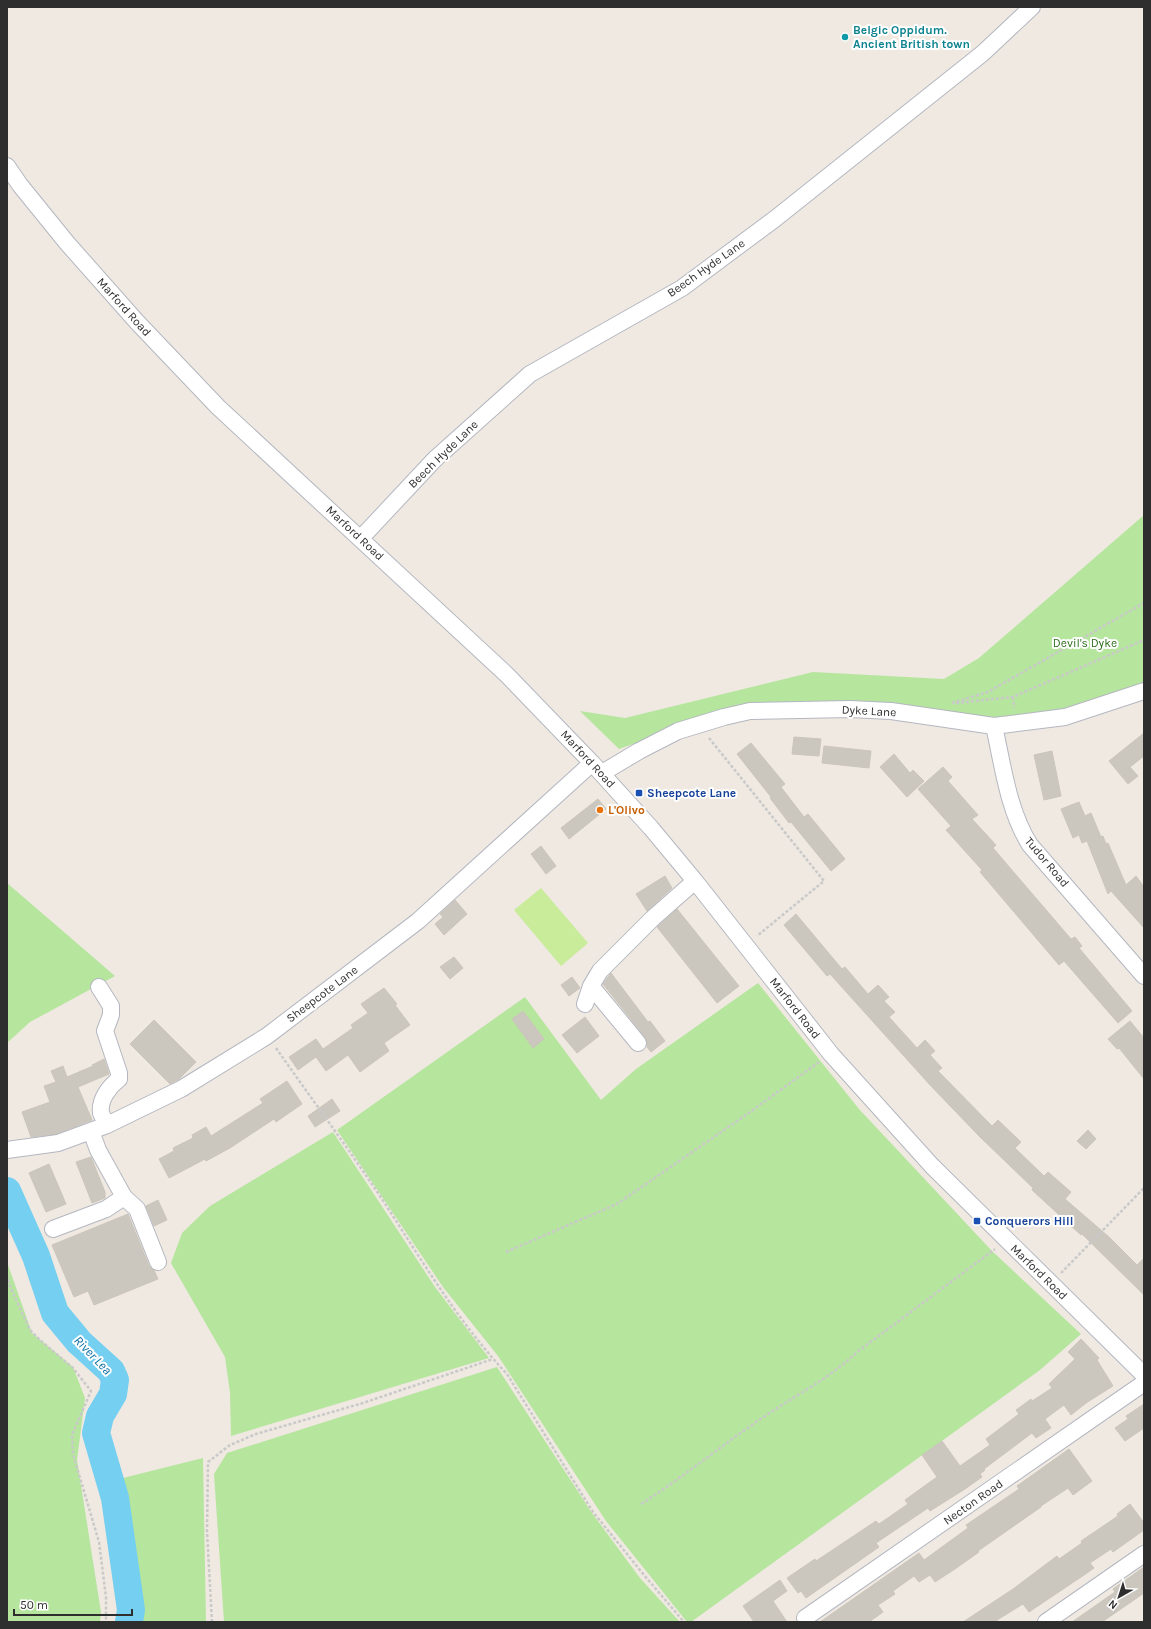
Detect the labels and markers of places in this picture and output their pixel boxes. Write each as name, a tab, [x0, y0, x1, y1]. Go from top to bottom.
place label: Belgic Oppidum. Ancient British town	[853, 23, 970, 51]
marker: Belgic Oppidum. Ancient British town	[840, 32, 850, 42]
place label: Sheepcote Lane	[647, 786, 736, 800]
marker: Sheepcote Lane	[634, 788, 644, 798]
place label: L'Olivo	[608, 803, 645, 817]
marker: L'Olivo	[595, 805, 605, 815]
place label: Conquerors Hill	[985, 1214, 1073, 1228]
marker: Conquerors Hill	[972, 1216, 982, 1226]

